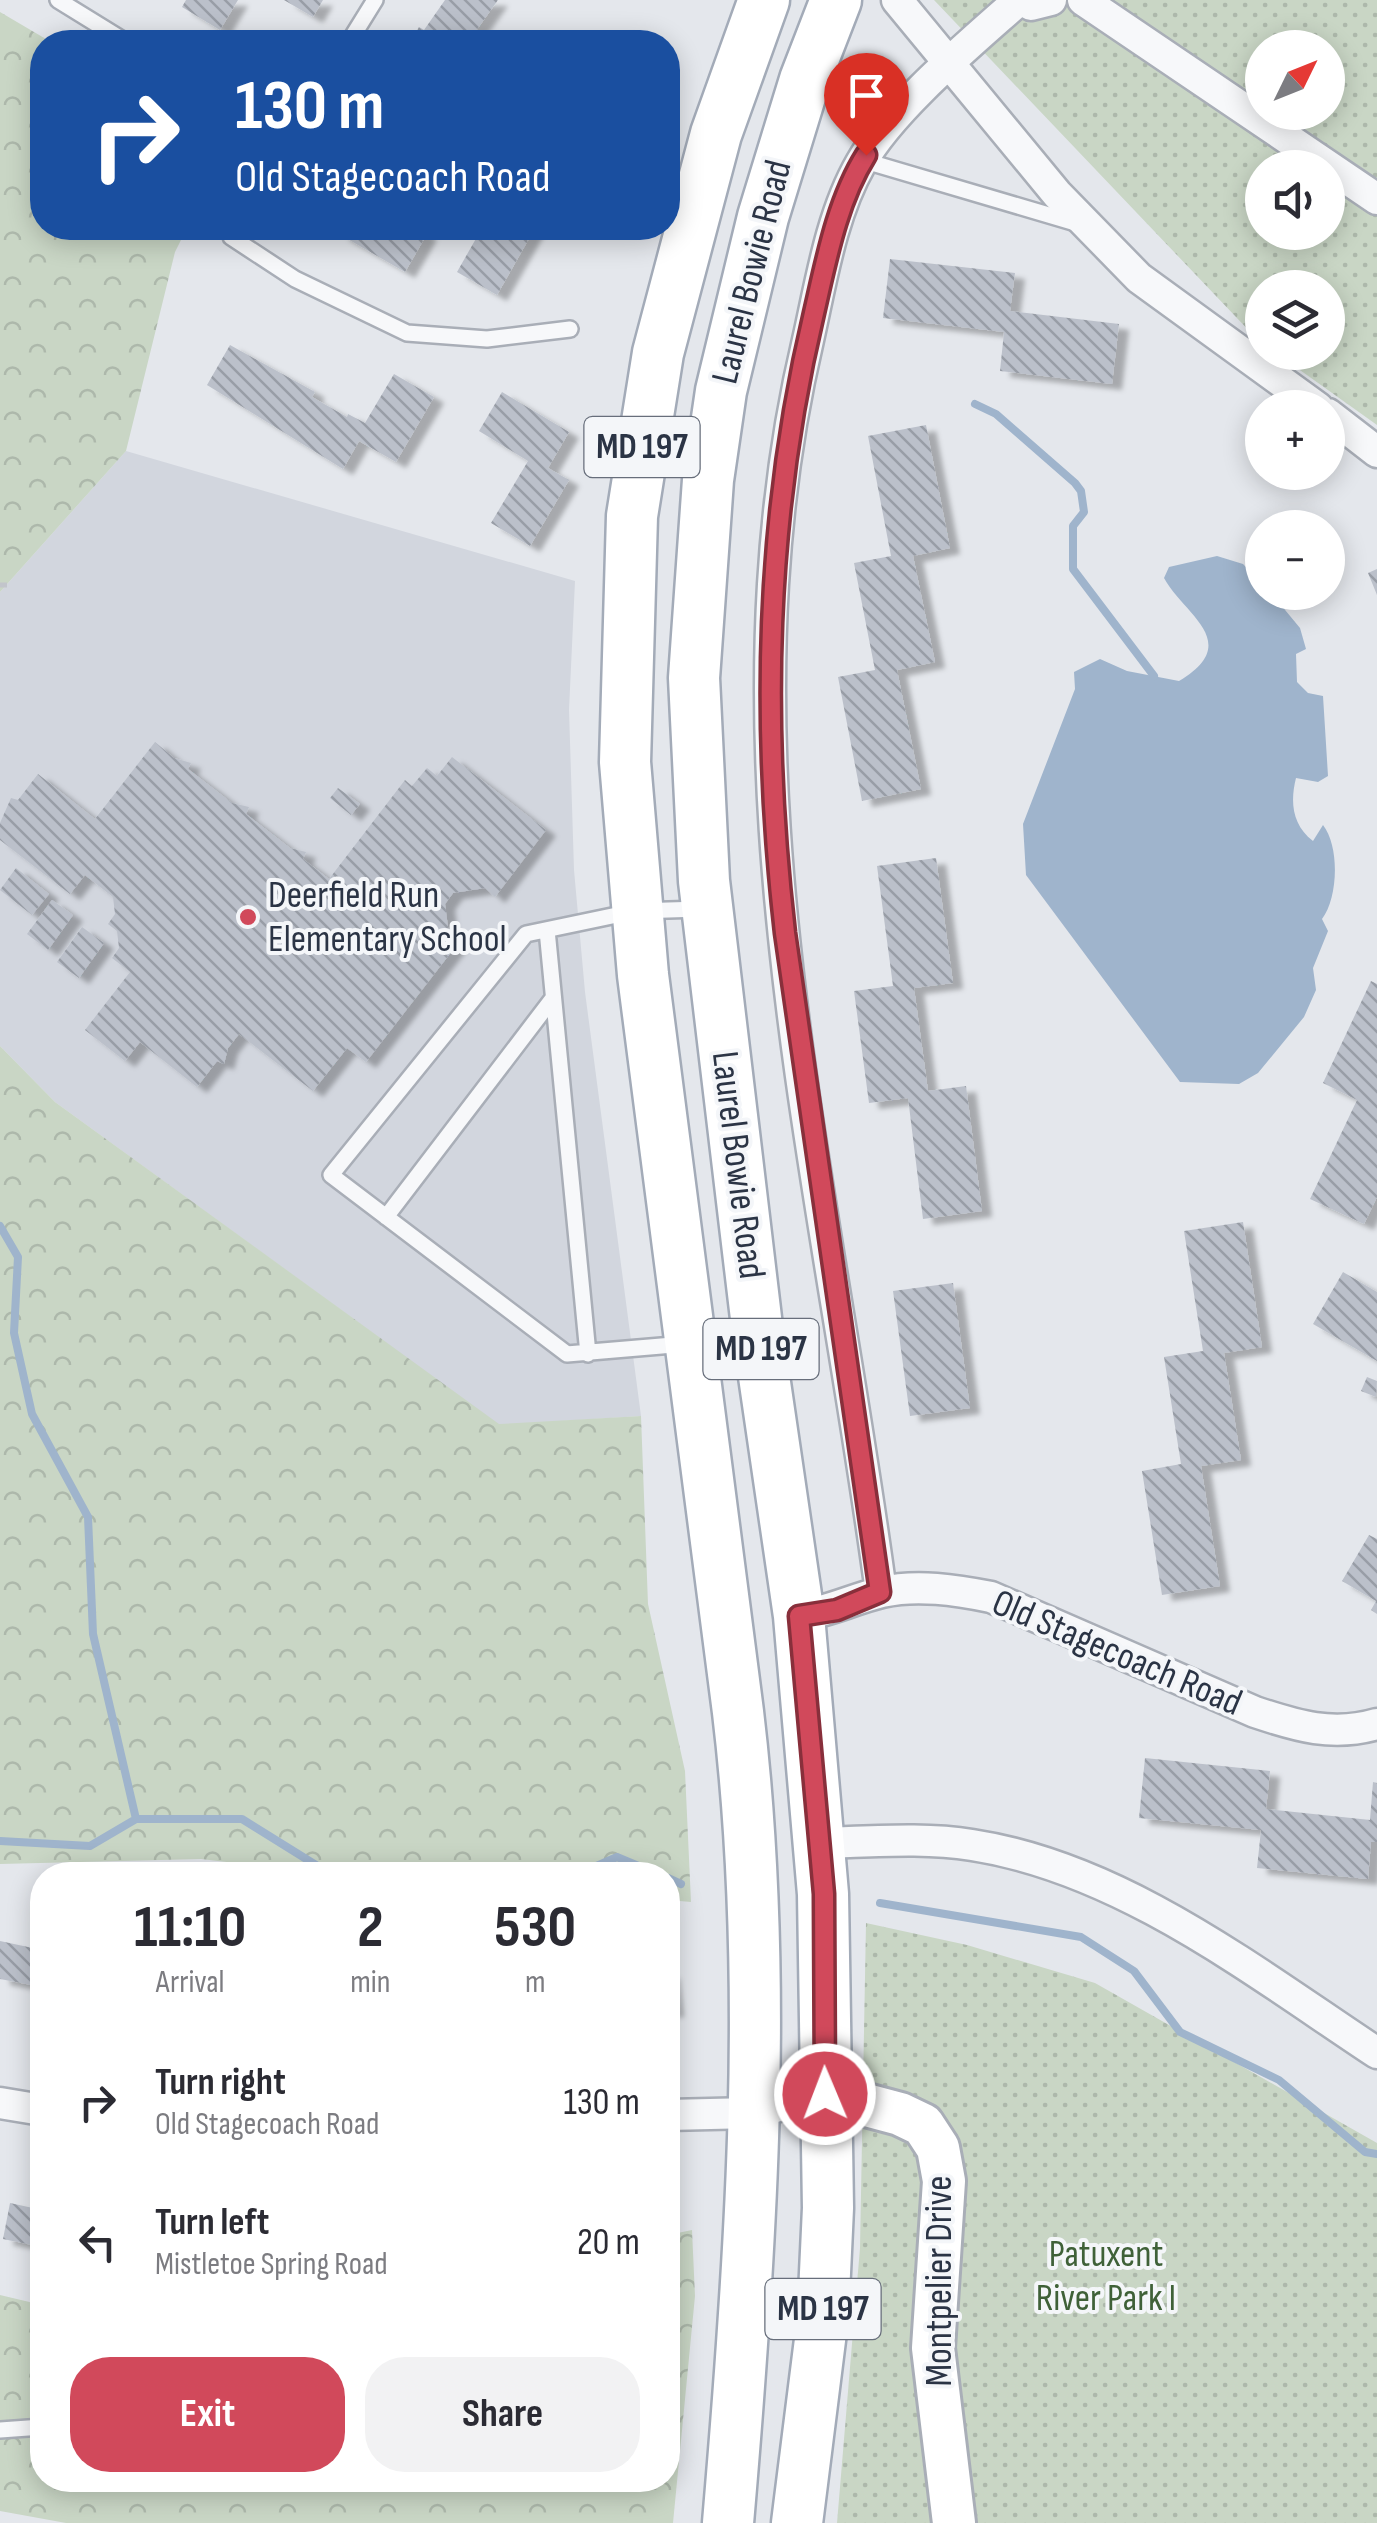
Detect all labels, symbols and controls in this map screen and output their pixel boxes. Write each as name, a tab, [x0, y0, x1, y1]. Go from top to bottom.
north arrow	[1245, 30, 1345, 130]
map controls	[1245, 30, 1345, 610]
pin	[824, 53, 909, 156]
text: 130 m	[235, 65, 384, 149]
icon: arrive	[839, 68, 894, 123]
icon: right	[70, 70, 200, 200]
text: Old Stagecoach Road	[235, 150, 551, 205]
button: sound	[1245, 150, 1345, 250]
street label: Laurel Bowie Road	[702, 156, 802, 388]
button: layers	[1245, 270, 1345, 370]
button: +	[1245, 390, 1345, 490]
road number: MD 197	[584, 417, 700, 477]
button: −	[1245, 510, 1345, 610]
place label: Deerfield Run Elementary School	[268, 873, 507, 962]
marker: Deerfield Run Elementary School	[237, 906, 259, 928]
street label: Laurel Bowie Road	[702, 1049, 774, 1281]
road number: MD 197	[704, 1319, 818, 1379]
street label: Old Stagecoach Road	[986, 1580, 1248, 1726]
text: 11:10	[134, 1892, 246, 1964]
text: 2	[357, 1892, 383, 1964]
text: 530	[494, 1892, 576, 1964]
text: Arrival	[156, 1963, 225, 2002]
text: min	[350, 1963, 390, 2002]
text: m	[525, 1963, 545, 2002]
position arrow	[773, 2042, 877, 2146]
text: Turn right	[155, 2060, 286, 2105]
icon: right	[70, 2075, 125, 2130]
text: 130 m	[563, 2080, 640, 2125]
text: Old Stagecoach Road	[155, 2105, 379, 2144]
street label: Montpelier Drive	[917, 2176, 962, 2386]
text: Turn left	[155, 2200, 269, 2245]
icon: left	[70, 2215, 125, 2270]
text: 20 m	[577, 2220, 640, 2265]
park label: Patuxent River Park I	[1036, 2232, 1176, 2321]
text: Mistletoe Spring Road	[155, 2245, 388, 2284]
road number: MD 197	[766, 2279, 880, 2339]
button: Exit	[70, 2357, 345, 2472]
button: Share	[365, 2357, 640, 2472]

